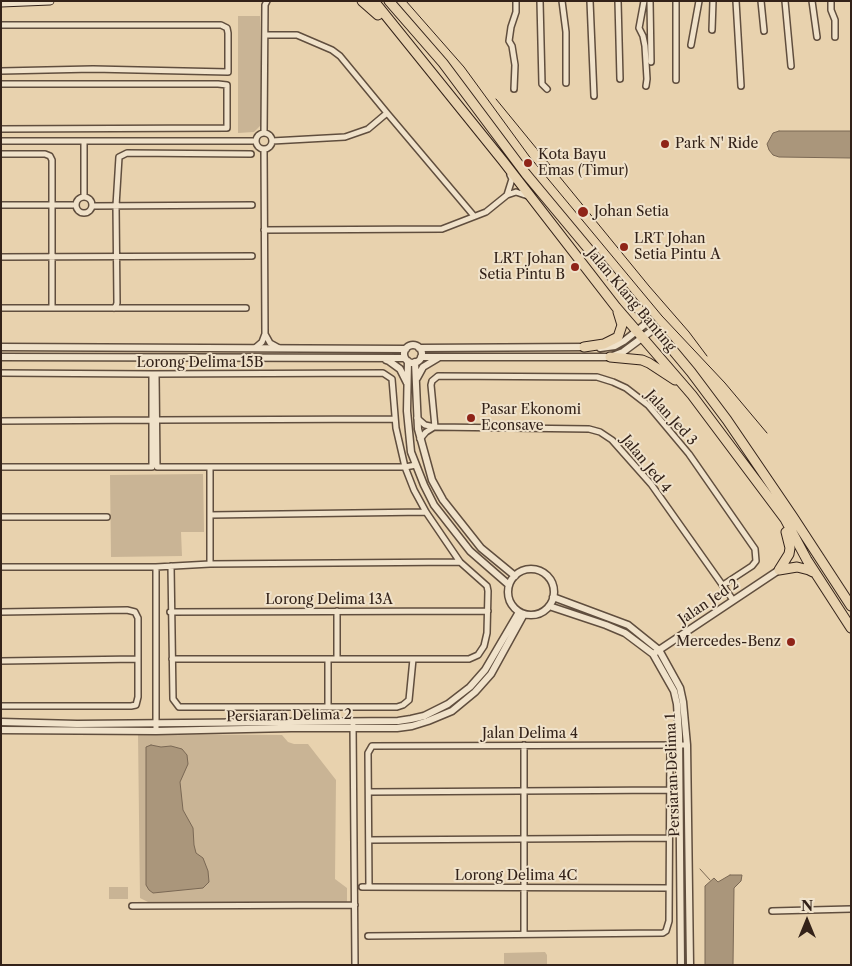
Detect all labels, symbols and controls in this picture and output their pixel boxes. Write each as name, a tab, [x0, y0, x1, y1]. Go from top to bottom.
place label: Park N' Ride	[675, 136, 758, 152]
marker: Park N' Ride	[659, 138, 671, 150]
place label: Kota Bayu Emas (Timur)	[538, 147, 628, 180]
marker: Kota Bayu Emas (Timur)	[522, 157, 534, 169]
place label: Johan Setia	[594, 204, 669, 220]
marker: Johan Setia	[576, 205, 590, 219]
place label: LRT Johan Setia Pintu A	[634, 231, 721, 264]
marker: LRT Johan Setia Pintu A	[618, 241, 630, 253]
street label: Jalan Klang Banting	[583, 245, 679, 355]
place label: LRT Johan Setia Pintu B	[479, 251, 565, 284]
marker: LRT Johan Setia Pintu B	[569, 261, 581, 273]
street label: Lorong Delima 15B	[137, 355, 263, 371]
street label: Jalan Jed 3	[642, 387, 700, 449]
place label: Pasar Ekonomi Econsave	[481, 402, 581, 434]
marker: Pasar Ekonomi Econsave	[465, 412, 477, 424]
street label: Jalan Jed 4	[618, 432, 674, 496]
street label: Jalan Jed 2	[676, 576, 742, 628]
street label: Lorong Delima 13A	[265, 592, 393, 608]
place label: Mercedes-Benz	[676, 634, 781, 650]
marker: Mercedes-Benz	[785, 636, 797, 648]
street label: Persiaran Delima 2	[226, 707, 352, 725]
street label: Persiaran Delima 1	[662, 713, 684, 837]
street label: Jalan Delima 4	[482, 726, 578, 742]
street label: Lorong Delima 4C	[455, 868, 577, 884]
north arrow	[782, 896, 832, 946]
text: N	[801, 897, 813, 915]

